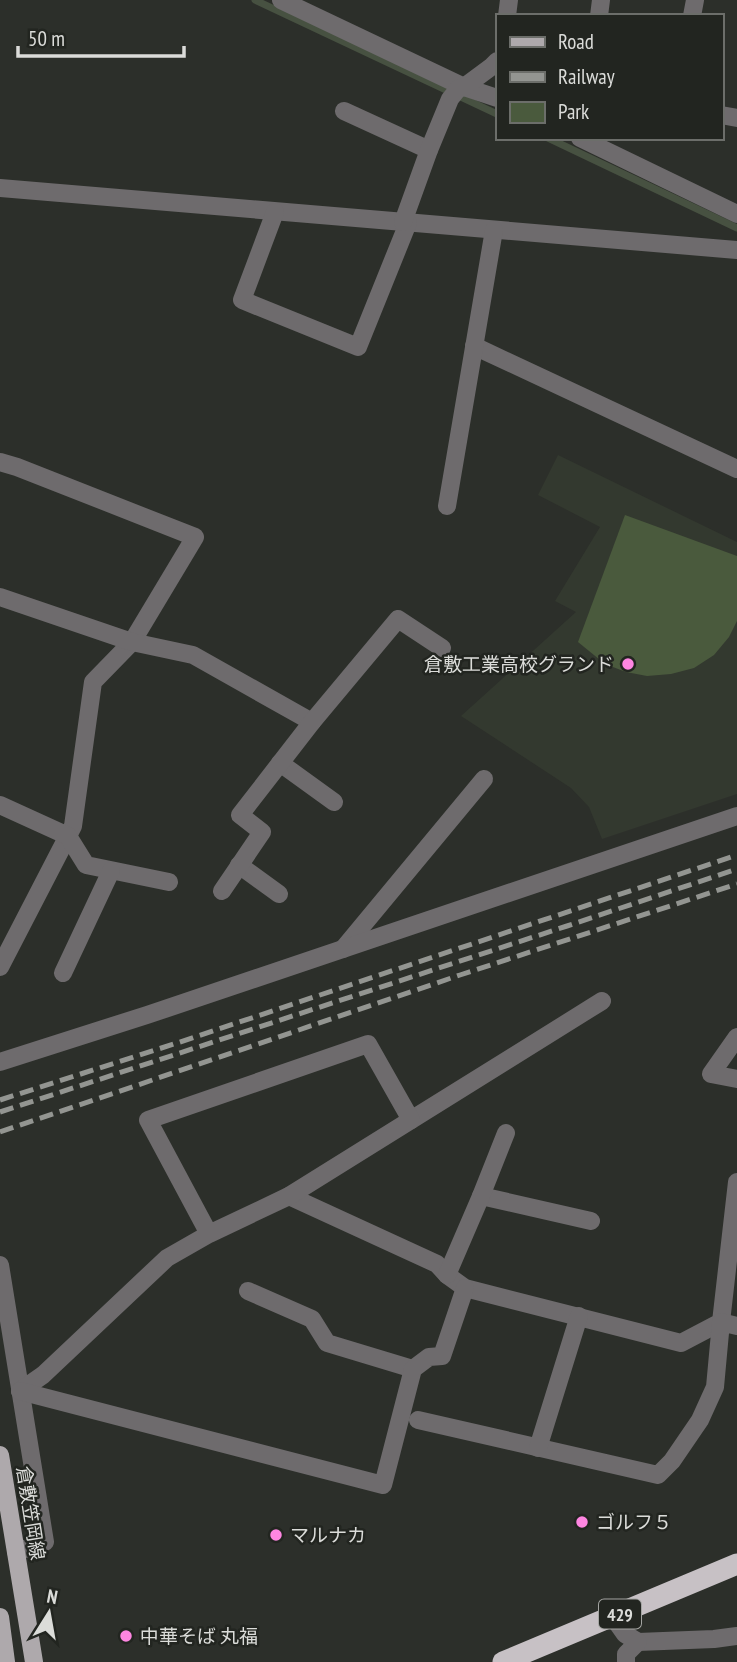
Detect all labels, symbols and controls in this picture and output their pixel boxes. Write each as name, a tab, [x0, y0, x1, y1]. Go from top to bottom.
scale bar	[18, 14, 184, 58]
legend	[496, 14, 723, 140]
text: 50 m	[28, 25, 65, 52]
text: Road	[558, 28, 594, 55]
text: Railway	[558, 63, 615, 90]
text: Park	[558, 98, 589, 125]
place label: 倉敷工業高校グランド	[424, 652, 614, 676]
marker: 倉敷工業高校グランド	[620, 656, 636, 672]
street label: 倉敷笠岡線	[12, 1464, 50, 1562]
place label: ゴルフ５	[596, 1510, 672, 1534]
marker: ゴルフ５	[574, 1514, 590, 1530]
place label: マルナカ	[290, 1523, 366, 1547]
marker: マルナカ	[268, 1527, 284, 1543]
north arrow	[14, 1578, 84, 1648]
text: N	[45, 1584, 60, 1609]
road number: 429	[599, 1600, 641, 1629]
place label: 中華そば 丸福	[140, 1624, 258, 1648]
marker: 中華そば 丸福	[118, 1628, 134, 1644]

